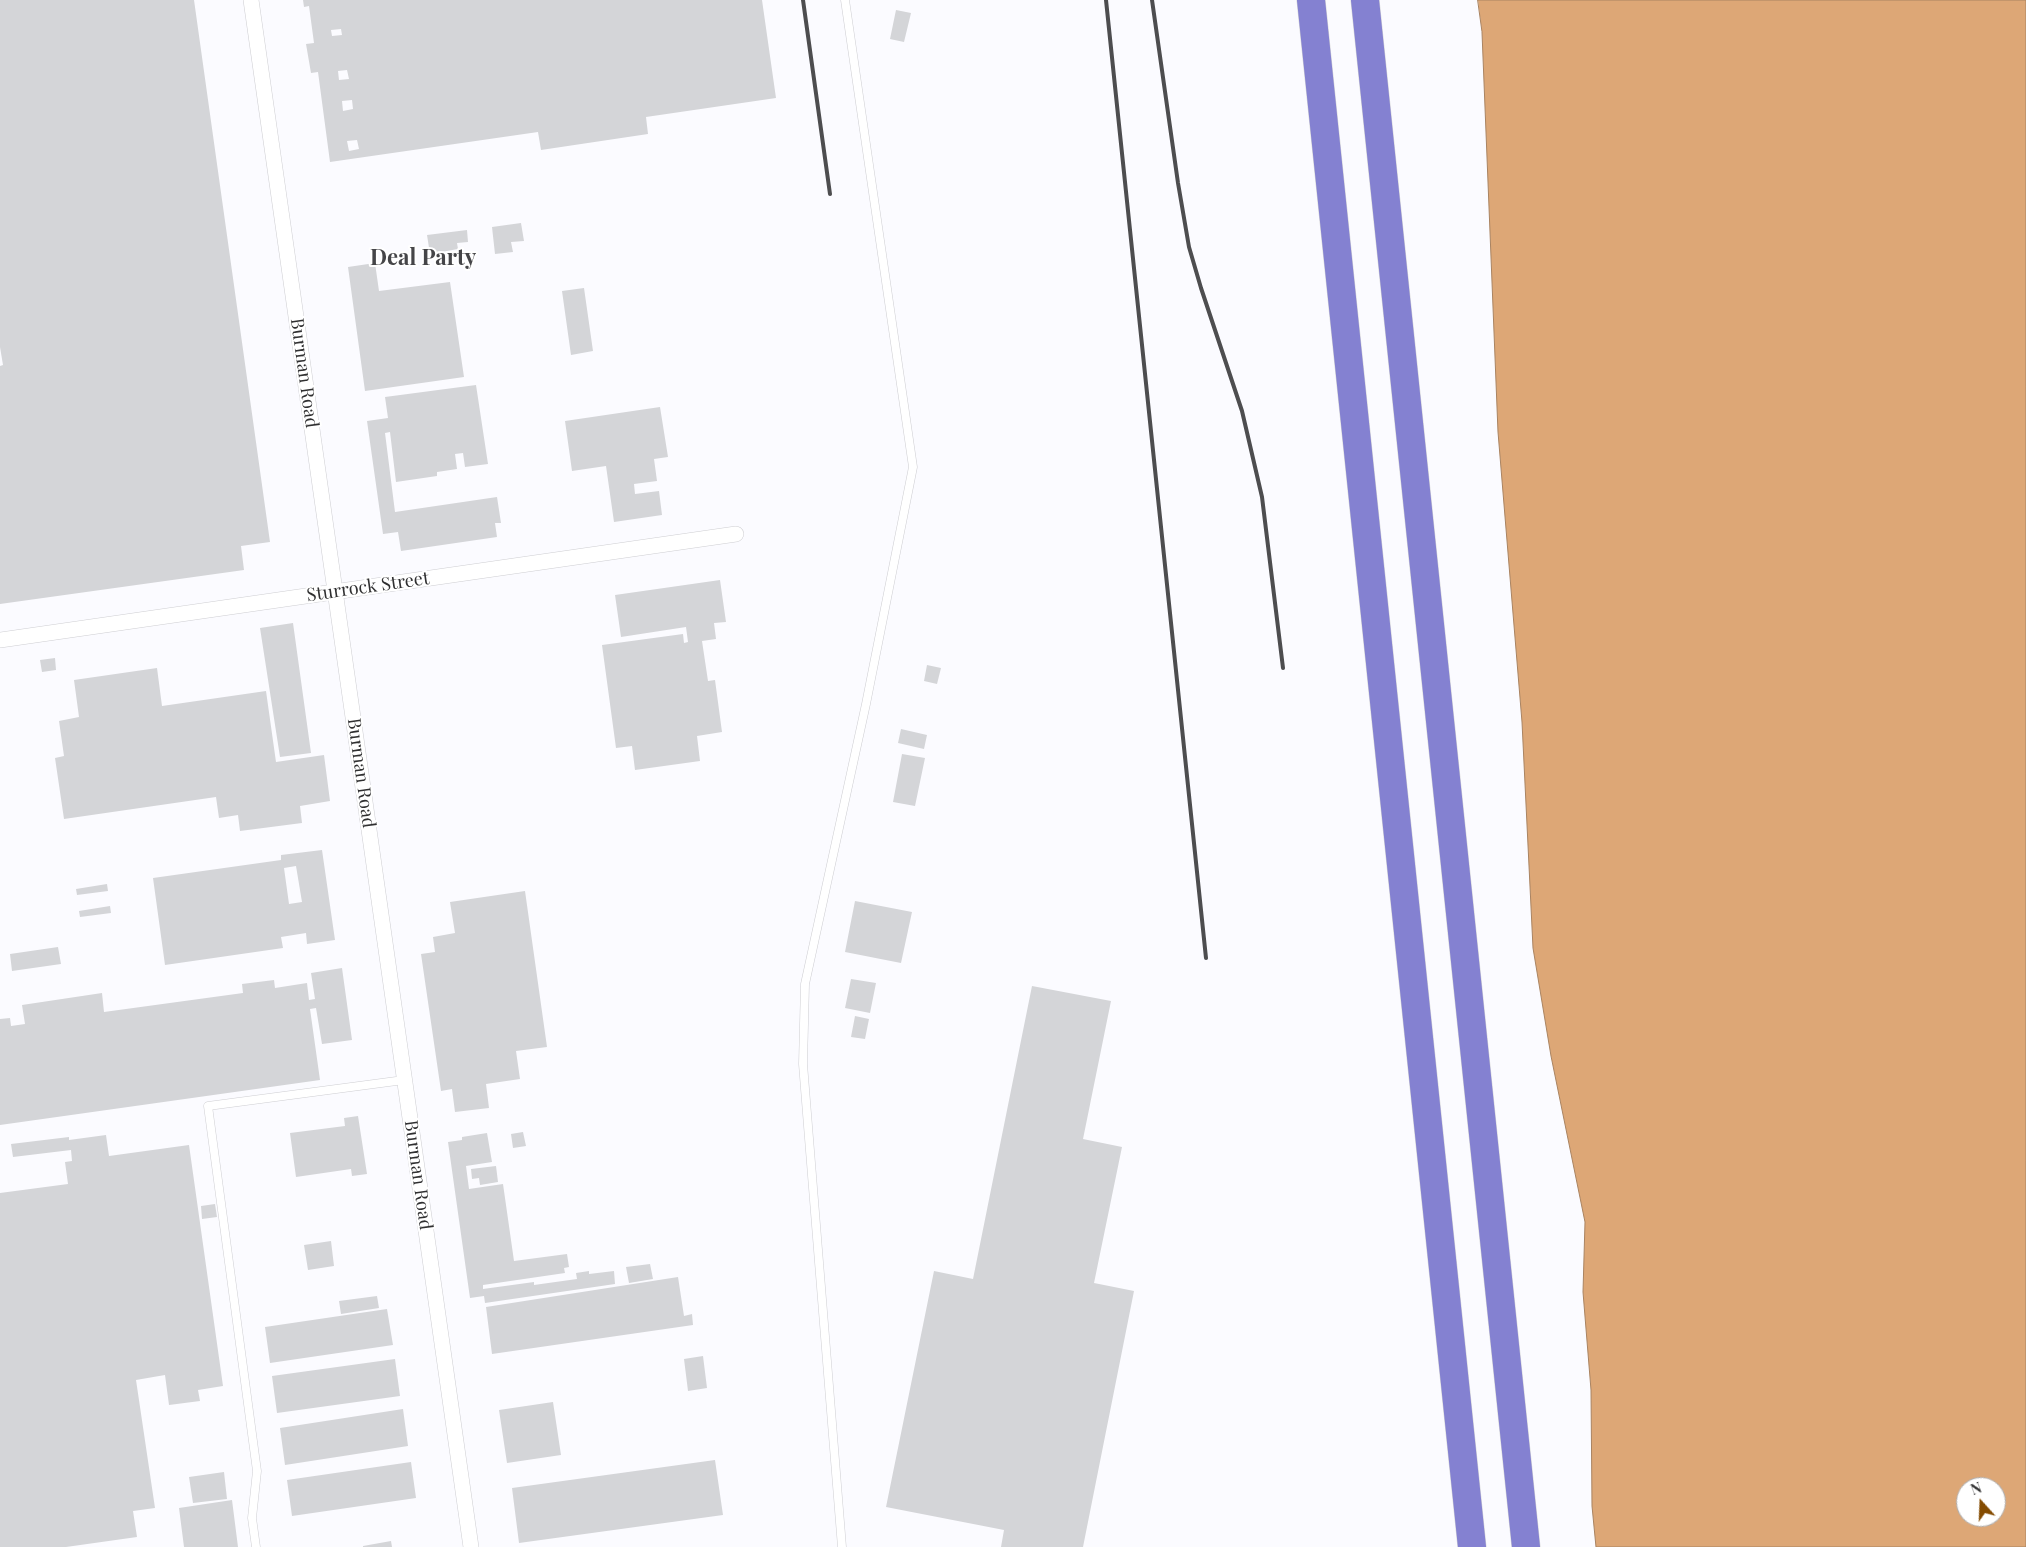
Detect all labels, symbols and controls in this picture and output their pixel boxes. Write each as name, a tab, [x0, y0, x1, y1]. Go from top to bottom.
district label: Deal Party	[370, 245, 476, 271]
street label: Burman Road	[286, 317, 322, 429]
street label: Sturrock Street	[305, 568, 431, 606]
street label: Burman Road	[343, 717, 379, 829]
street label: Burman Road	[400, 1119, 436, 1231]
north arrow	[1956, 1477, 2006, 1527]
text: N	[1968, 1478, 1984, 1499]

